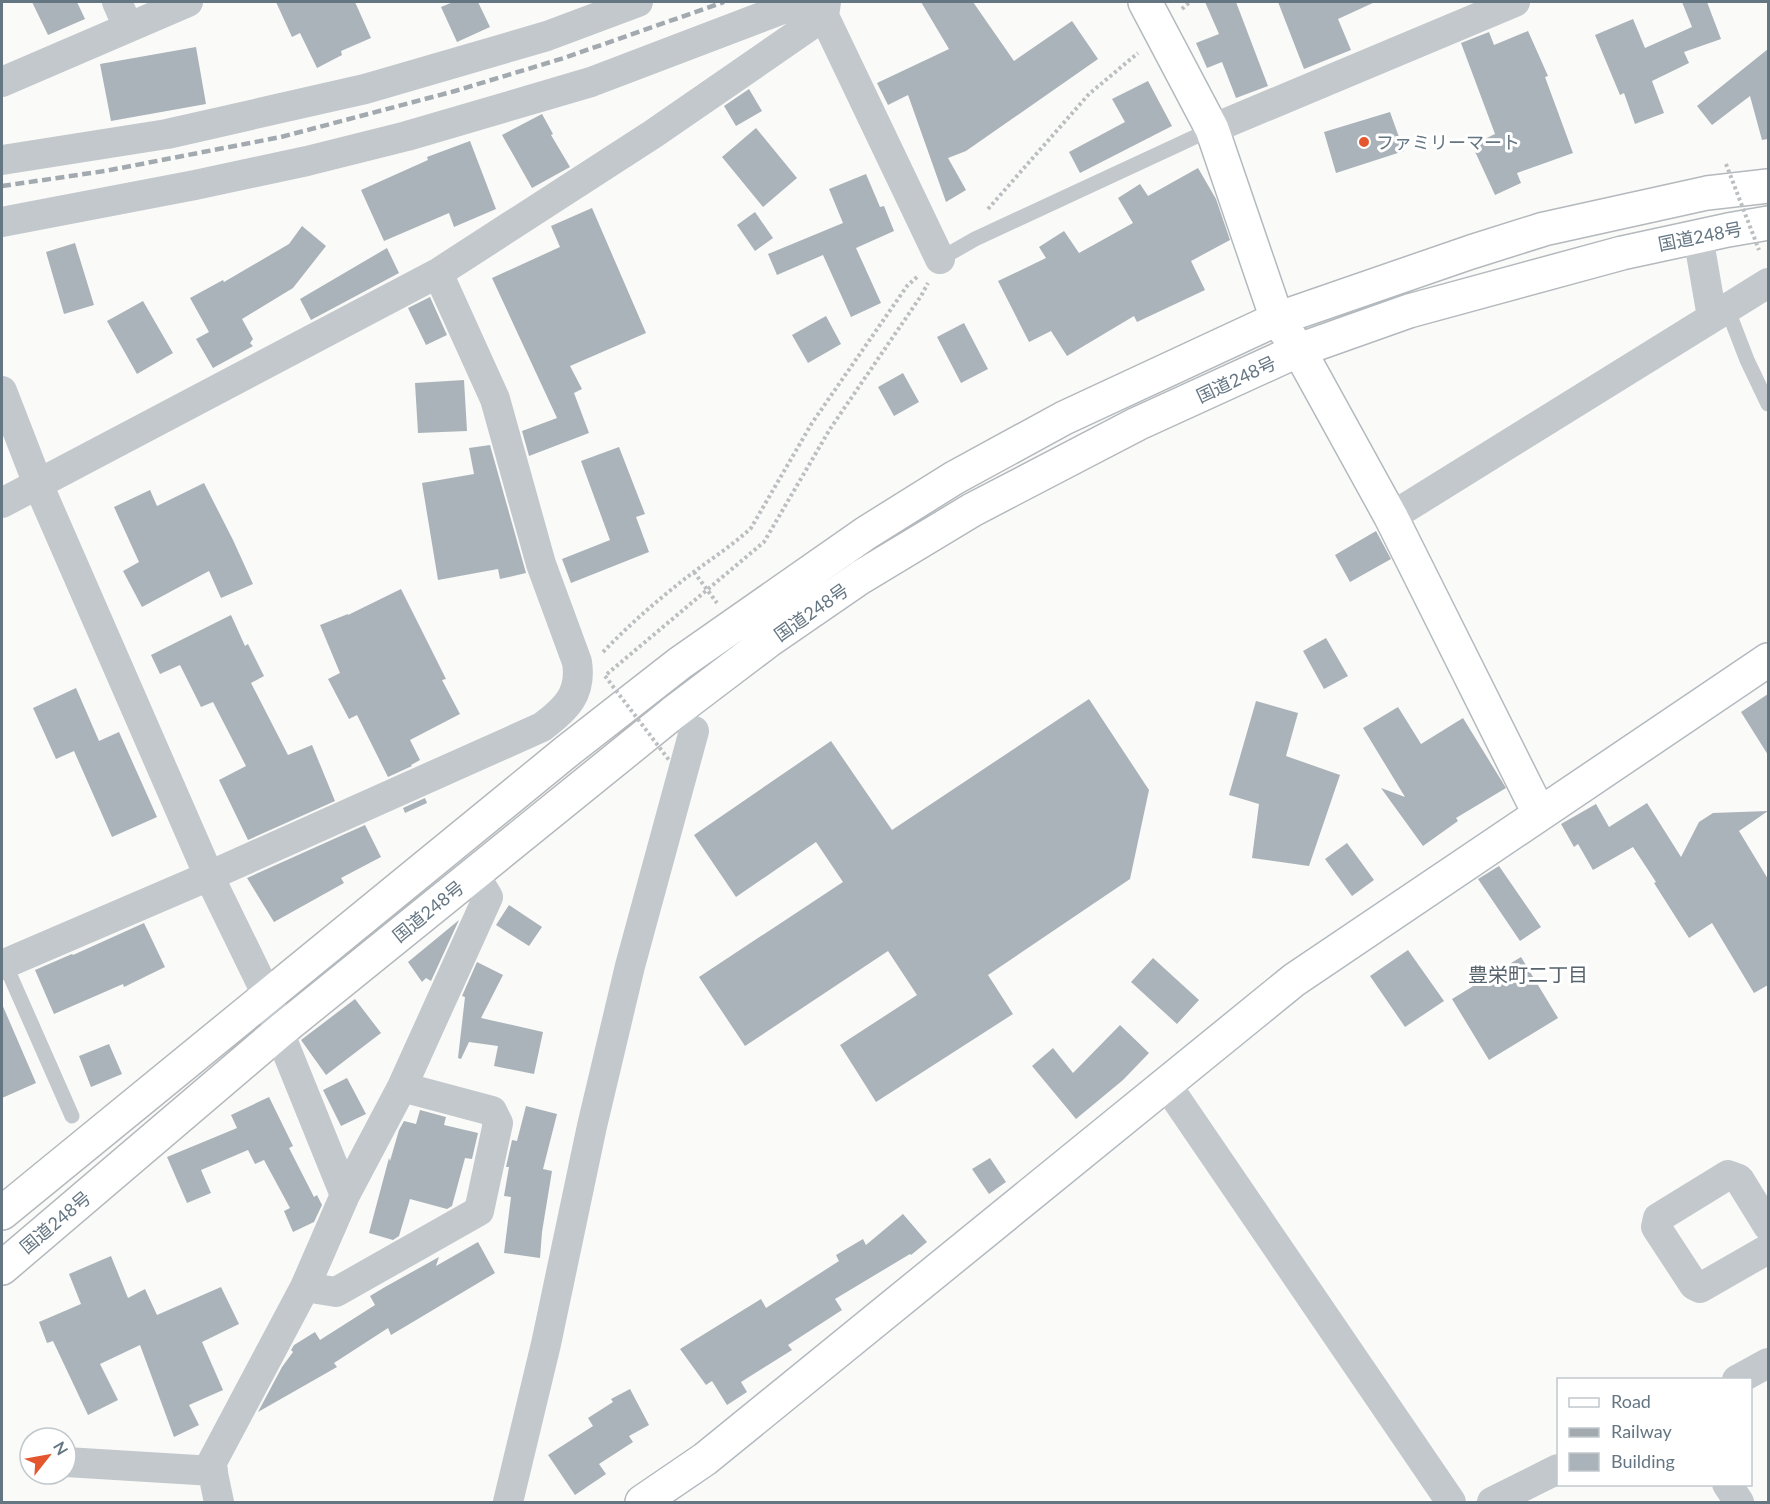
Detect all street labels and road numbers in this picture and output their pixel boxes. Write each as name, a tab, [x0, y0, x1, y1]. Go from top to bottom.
street label: 国道248号	[1656, 217, 1744, 255]
street label: 国道248号	[1193, 351, 1279, 407]
street label: 国道248号	[770, 579, 852, 645]
street label: 国道248号	[388, 876, 468, 946]
street label: 国道248号	[15, 1186, 95, 1258]

